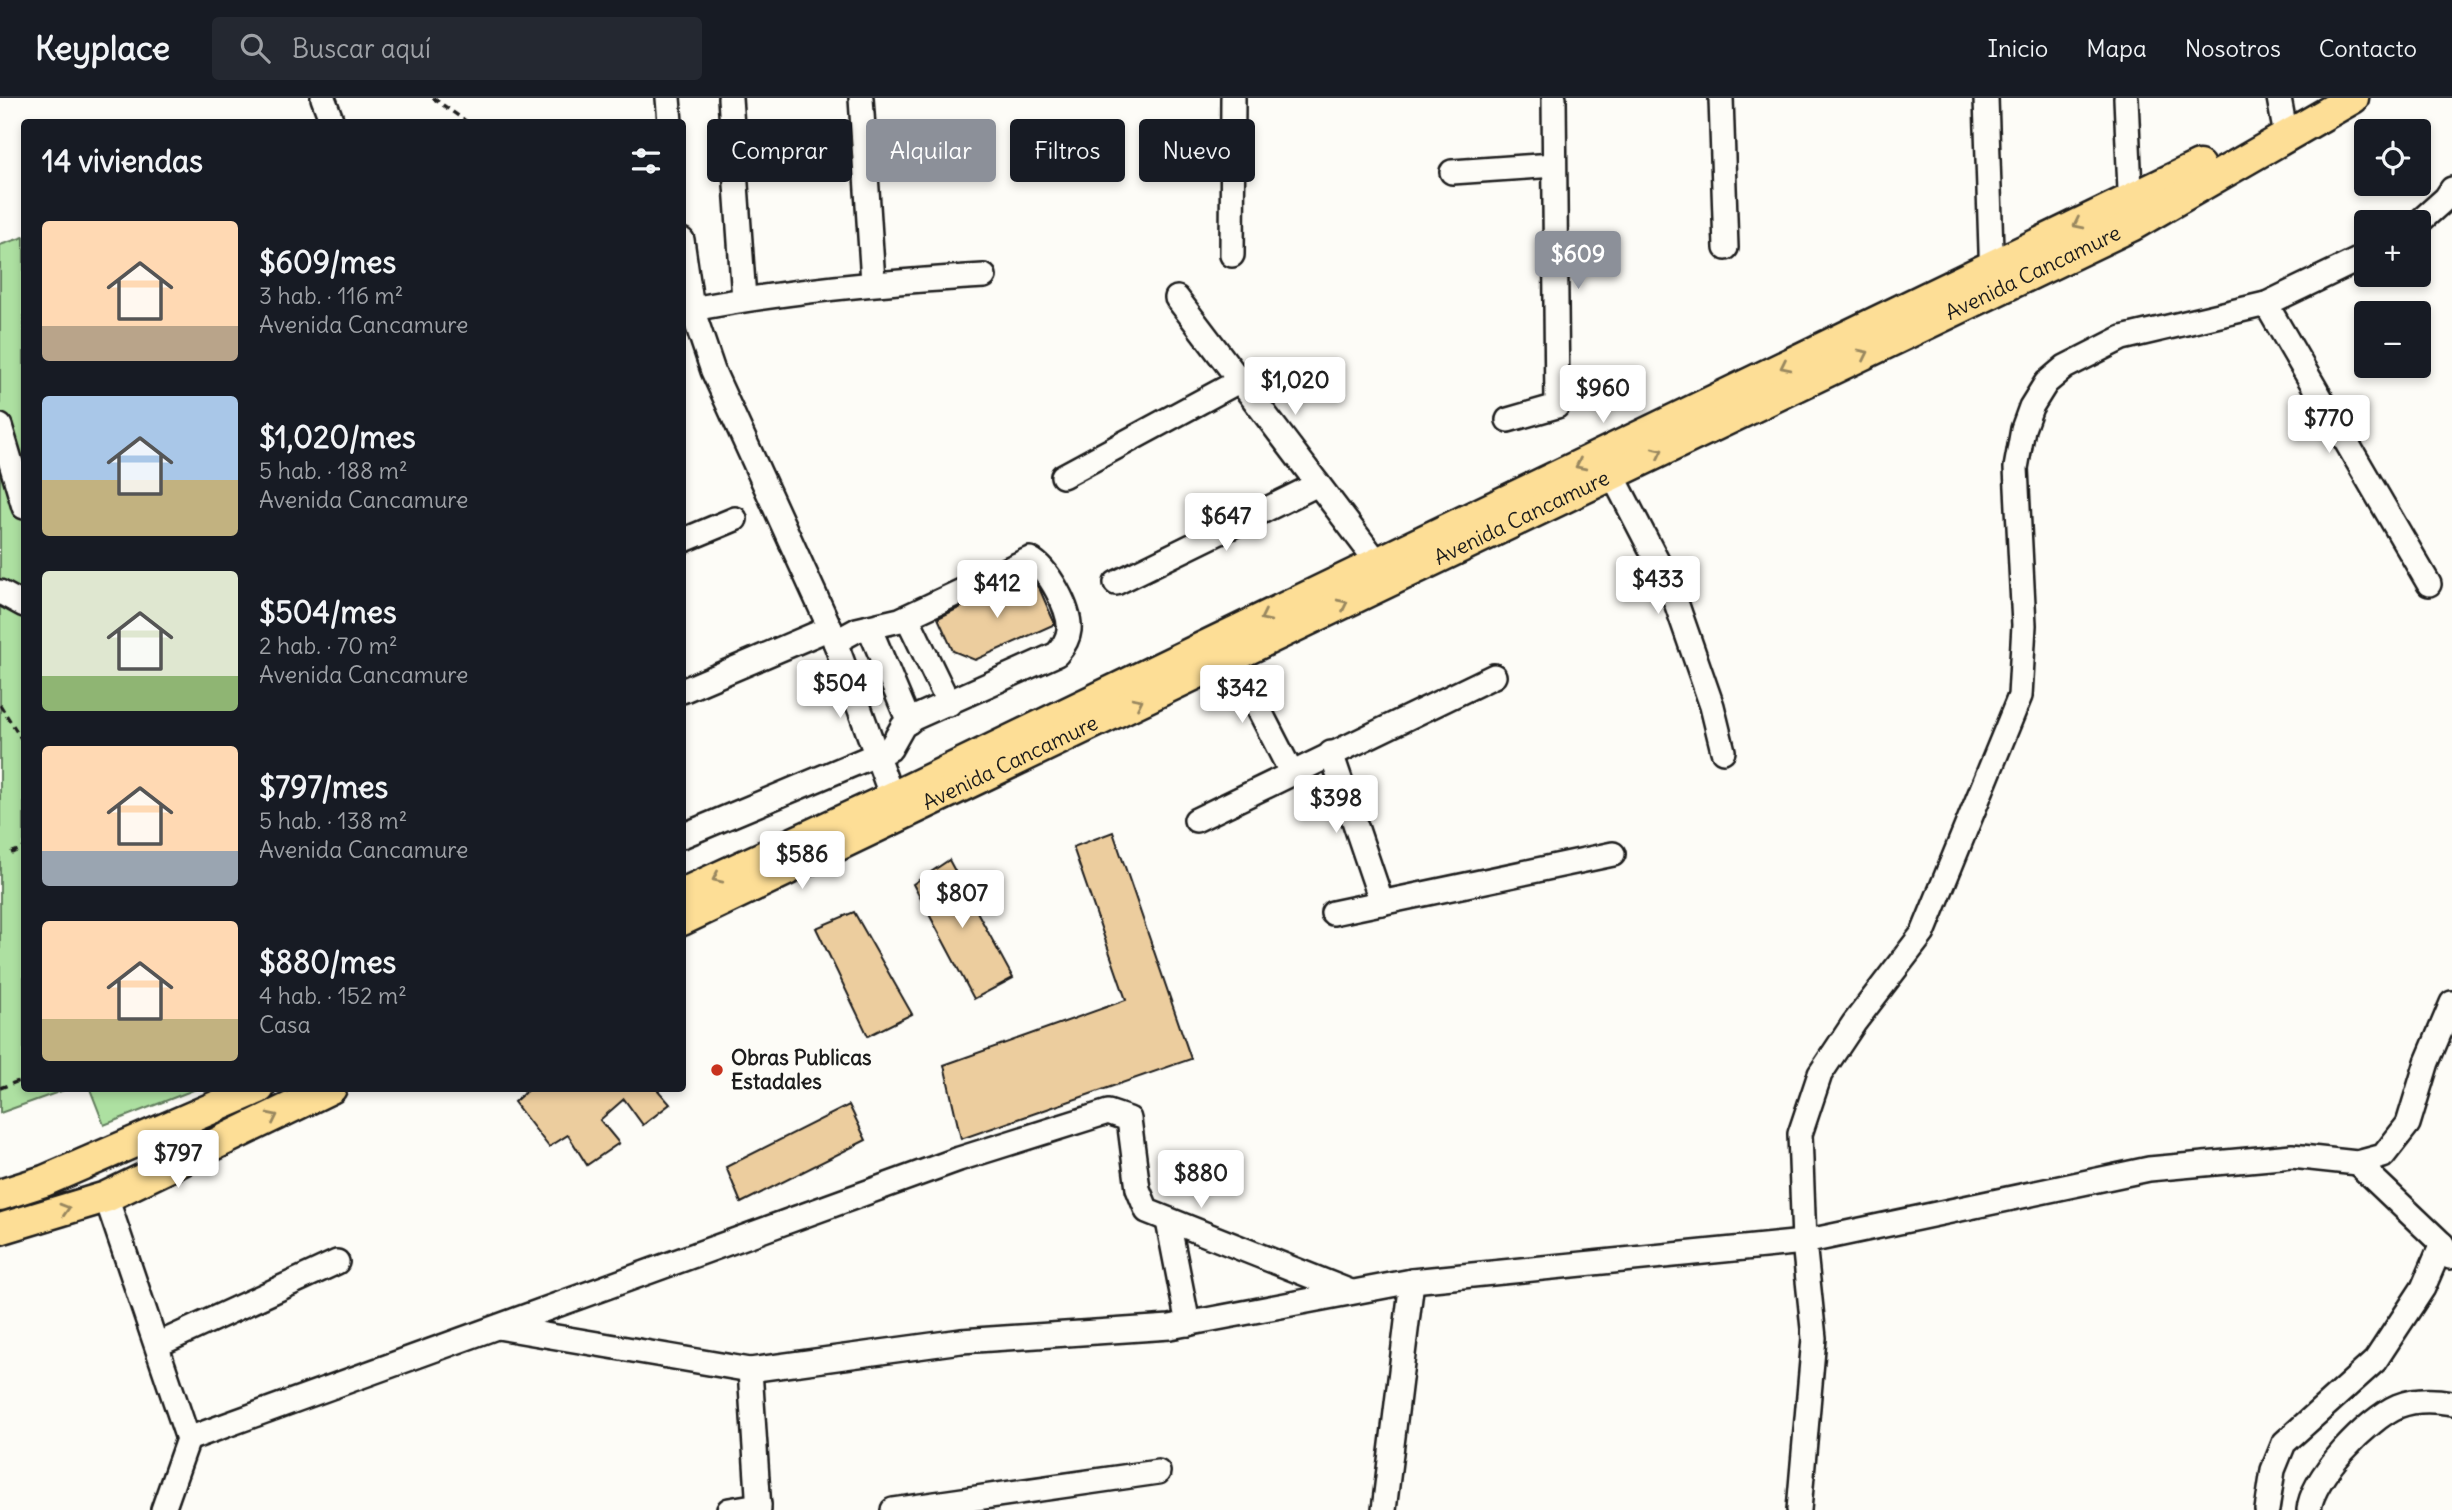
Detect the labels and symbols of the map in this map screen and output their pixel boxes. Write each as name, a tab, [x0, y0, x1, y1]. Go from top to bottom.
one-way arrow	[2073, 216, 2085, 230]
street label: Avenida Cancamure	[1941, 219, 2125, 326]
pin: $609	[1537, 232, 1619, 291]
one-way arrow	[1857, 348, 1869, 362]
one-way arrow	[1780, 357, 1792, 371]
pin: $1,020	[1238, 358, 1352, 417]
pin: $960	[1562, 366, 1644, 425]
pin: $770	[2288, 396, 2370, 455]
one-way arrow	[1651, 447, 1663, 461]
one-way arrow	[1575, 456, 1587, 470]
street label: Avenida Cancamure	[1429, 464, 1614, 571]
pin: $647	[1185, 494, 1267, 553]
pin: $433	[1617, 556, 1699, 616]
pin: $412	[956, 560, 1038, 620]
one-way arrow	[1336, 598, 1348, 612]
one-way arrow	[1260, 609, 1272, 623]
pin: $504	[799, 660, 881, 720]
pin: $342	[1201, 666, 1283, 725]
one-way arrow	[1131, 697, 1143, 711]
street label: Avenida Cancamure	[918, 709, 1102, 816]
pin: $398	[1295, 776, 1377, 835]
pin: $586	[761, 832, 843, 891]
one-way arrow	[712, 869, 724, 883]
pin: $807	[921, 870, 1003, 930]
place label: Obras Publicas Estadales	[731, 1044, 872, 1095]
marker: Obras Publicas Estadales	[709, 1062, 725, 1078]
one-way arrow	[266, 1111, 278, 1125]
pin: $797	[137, 1130, 219, 1190]
pin: $880	[1160, 1150, 1242, 1210]
one-way arrow	[59, 1203, 71, 1218]

